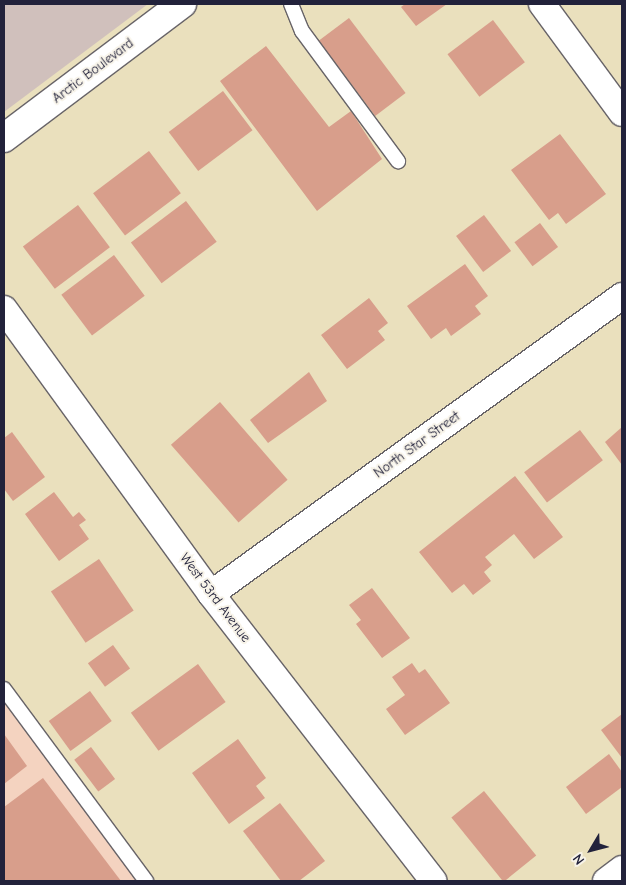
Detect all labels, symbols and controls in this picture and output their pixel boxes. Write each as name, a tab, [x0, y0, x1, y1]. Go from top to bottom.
street label: Arctic Boulevard	[49, 35, 137, 107]
street label: North Star Street	[371, 408, 463, 482]
street label: West 53rd Avenue	[176, 550, 254, 646]
north arrow	[566, 825, 616, 875]
text: N	[569, 851, 588, 868]

